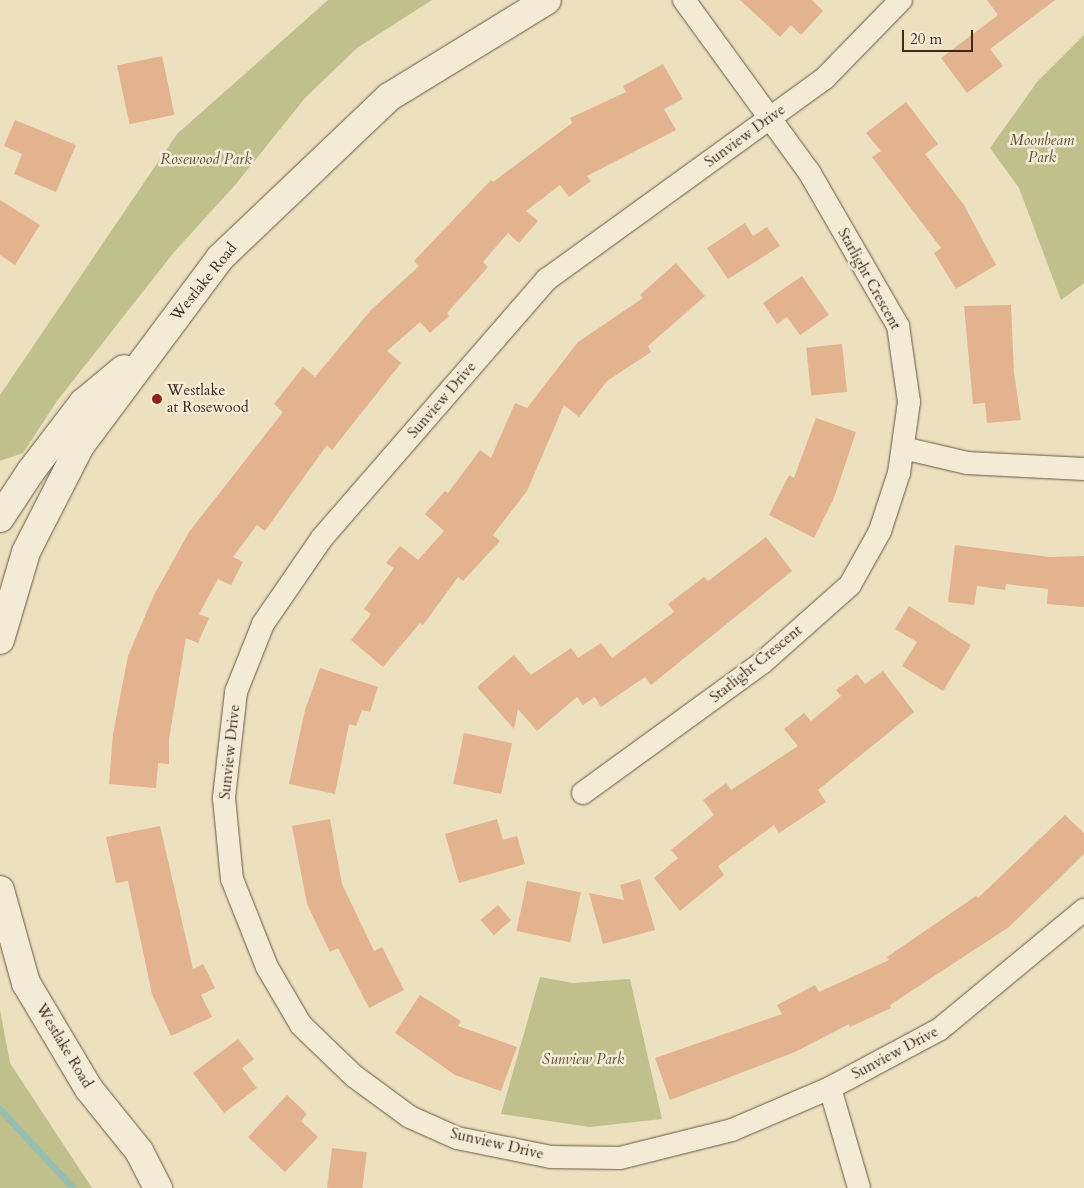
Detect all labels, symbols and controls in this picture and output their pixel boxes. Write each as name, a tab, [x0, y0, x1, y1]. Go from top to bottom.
scale bar	[904, 20, 975, 52]
text: 20 m	[910, 29, 942, 49]
street label: Sunview Drive	[701, 101, 789, 171]
park label: Moonbeam Park	[1010, 131, 1074, 166]
park label: Rosewood Park	[160, 151, 252, 169]
street label: Starlight Crescent	[834, 225, 904, 333]
street label: Westlake Road	[167, 239, 241, 325]
street label: Sunview Drive	[404, 358, 480, 442]
place label: Westlake at Rosewood	[167, 381, 249, 416]
marker: Westlake at Rosewood	[151, 393, 163, 405]
street label: Starlight Crescent	[706, 621, 806, 707]
street label: Sunview Drive	[216, 704, 244, 800]
street label: Westlake Road	[32, 1001, 96, 1091]
street label: Sunview Drive	[849, 1023, 941, 1083]
park label: Sunview Park	[542, 1051, 624, 1069]
street label: Sunview Drive	[449, 1125, 545, 1163]

